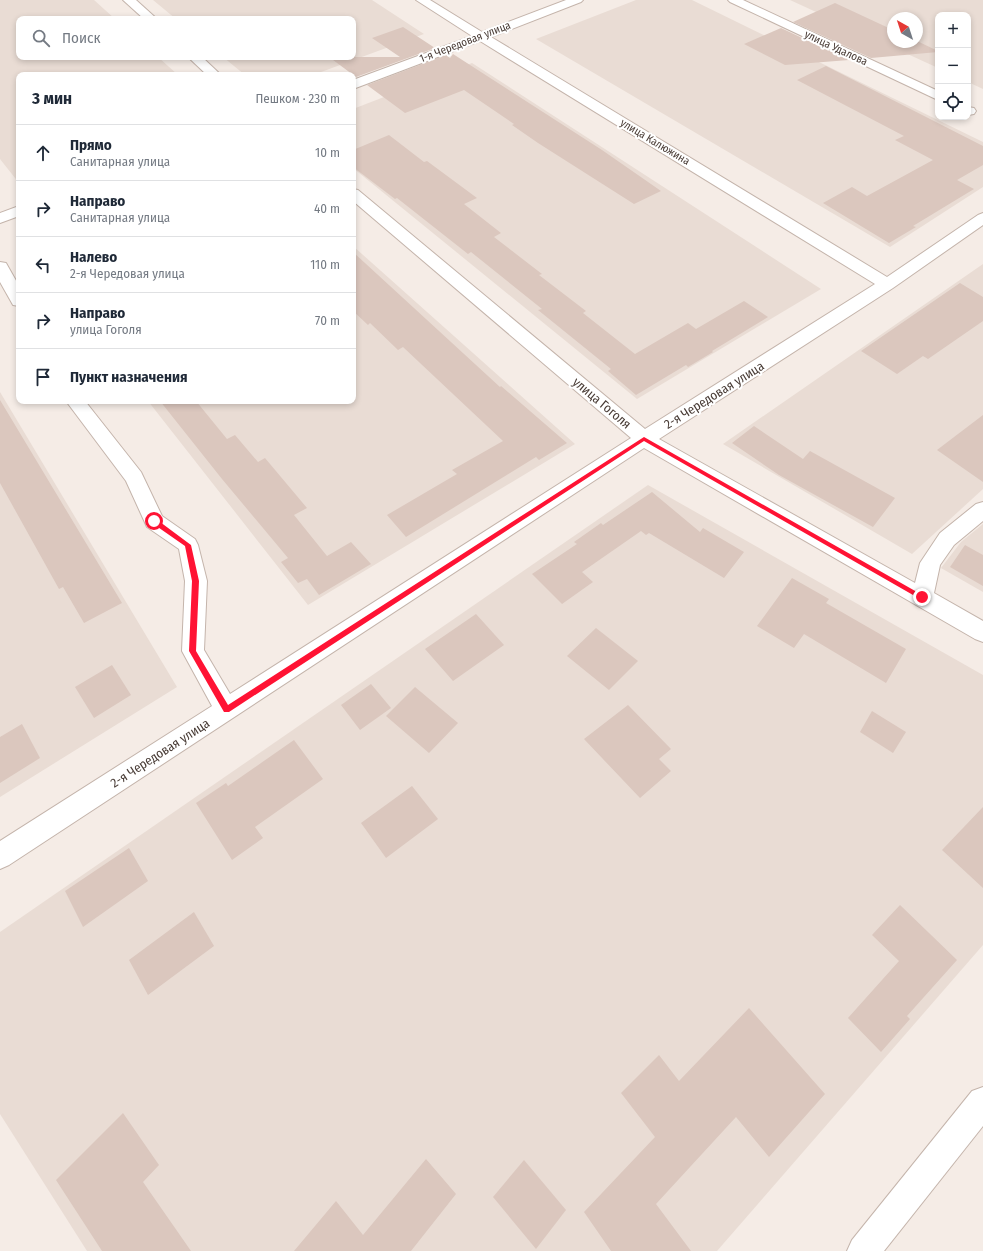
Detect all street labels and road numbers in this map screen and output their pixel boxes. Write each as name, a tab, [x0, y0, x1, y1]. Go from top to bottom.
street label: 1-я Чередовая улица	[418, 19, 512, 65]
street label: улица Удалова	[802, 28, 870, 68]
street label: улица Калюжина	[618, 116, 692, 168]
street label: 2-я Чередовая улица	[661, 358, 767, 432]
street label: улица Гоголя	[570, 374, 634, 432]
street label: 2-я Чередовая улица	[108, 715, 212, 791]

